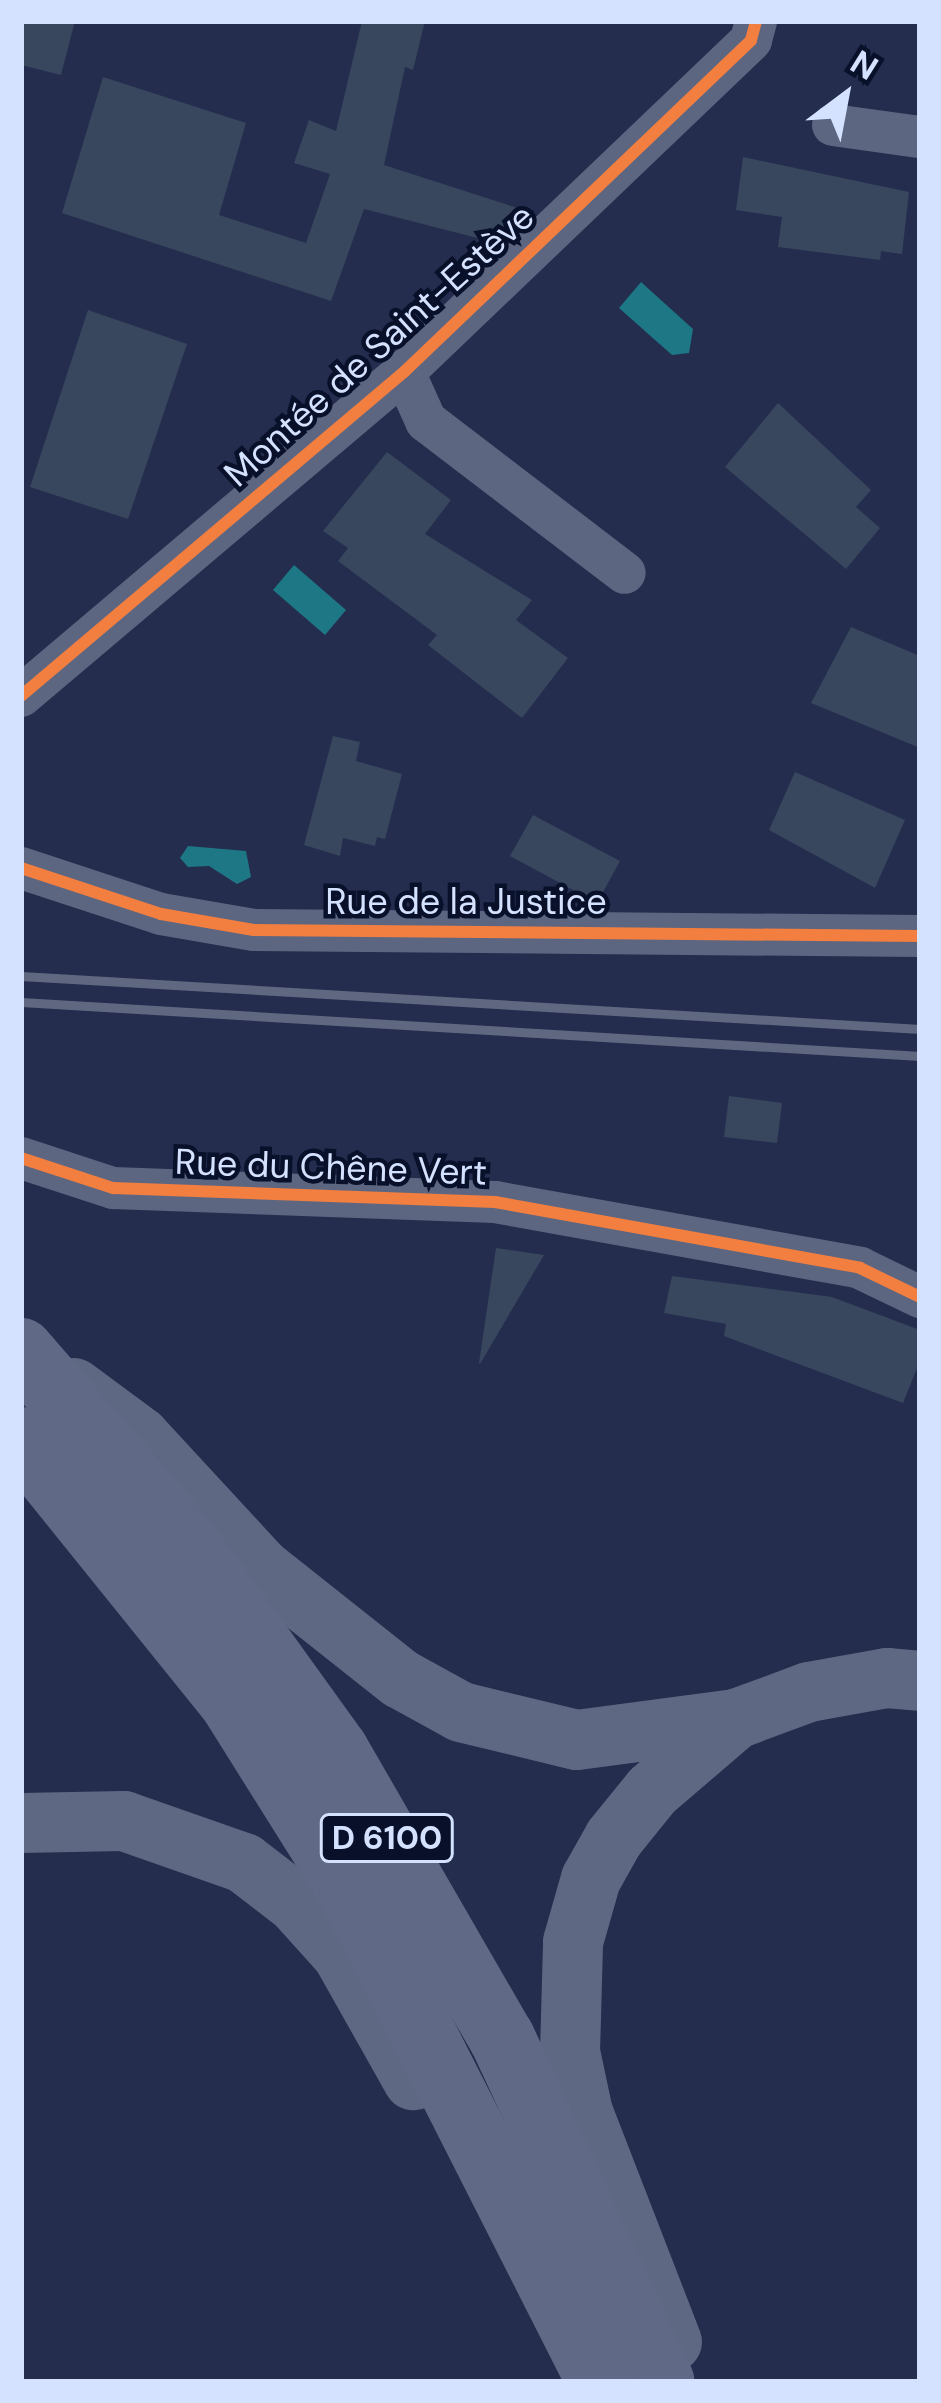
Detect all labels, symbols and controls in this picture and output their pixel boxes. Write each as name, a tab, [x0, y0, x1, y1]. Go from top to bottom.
north arrow	[785, 36, 905, 156]
text: N	[843, 40, 886, 90]
street label: Montée de Saint-Estève	[215, 195, 543, 495]
street label: Rue de la Justice	[325, 880, 607, 924]
street label: Rue du Chêne Vert	[174, 1140, 488, 1194]
road number: D 6100	[318, 1811, 456, 1865]

